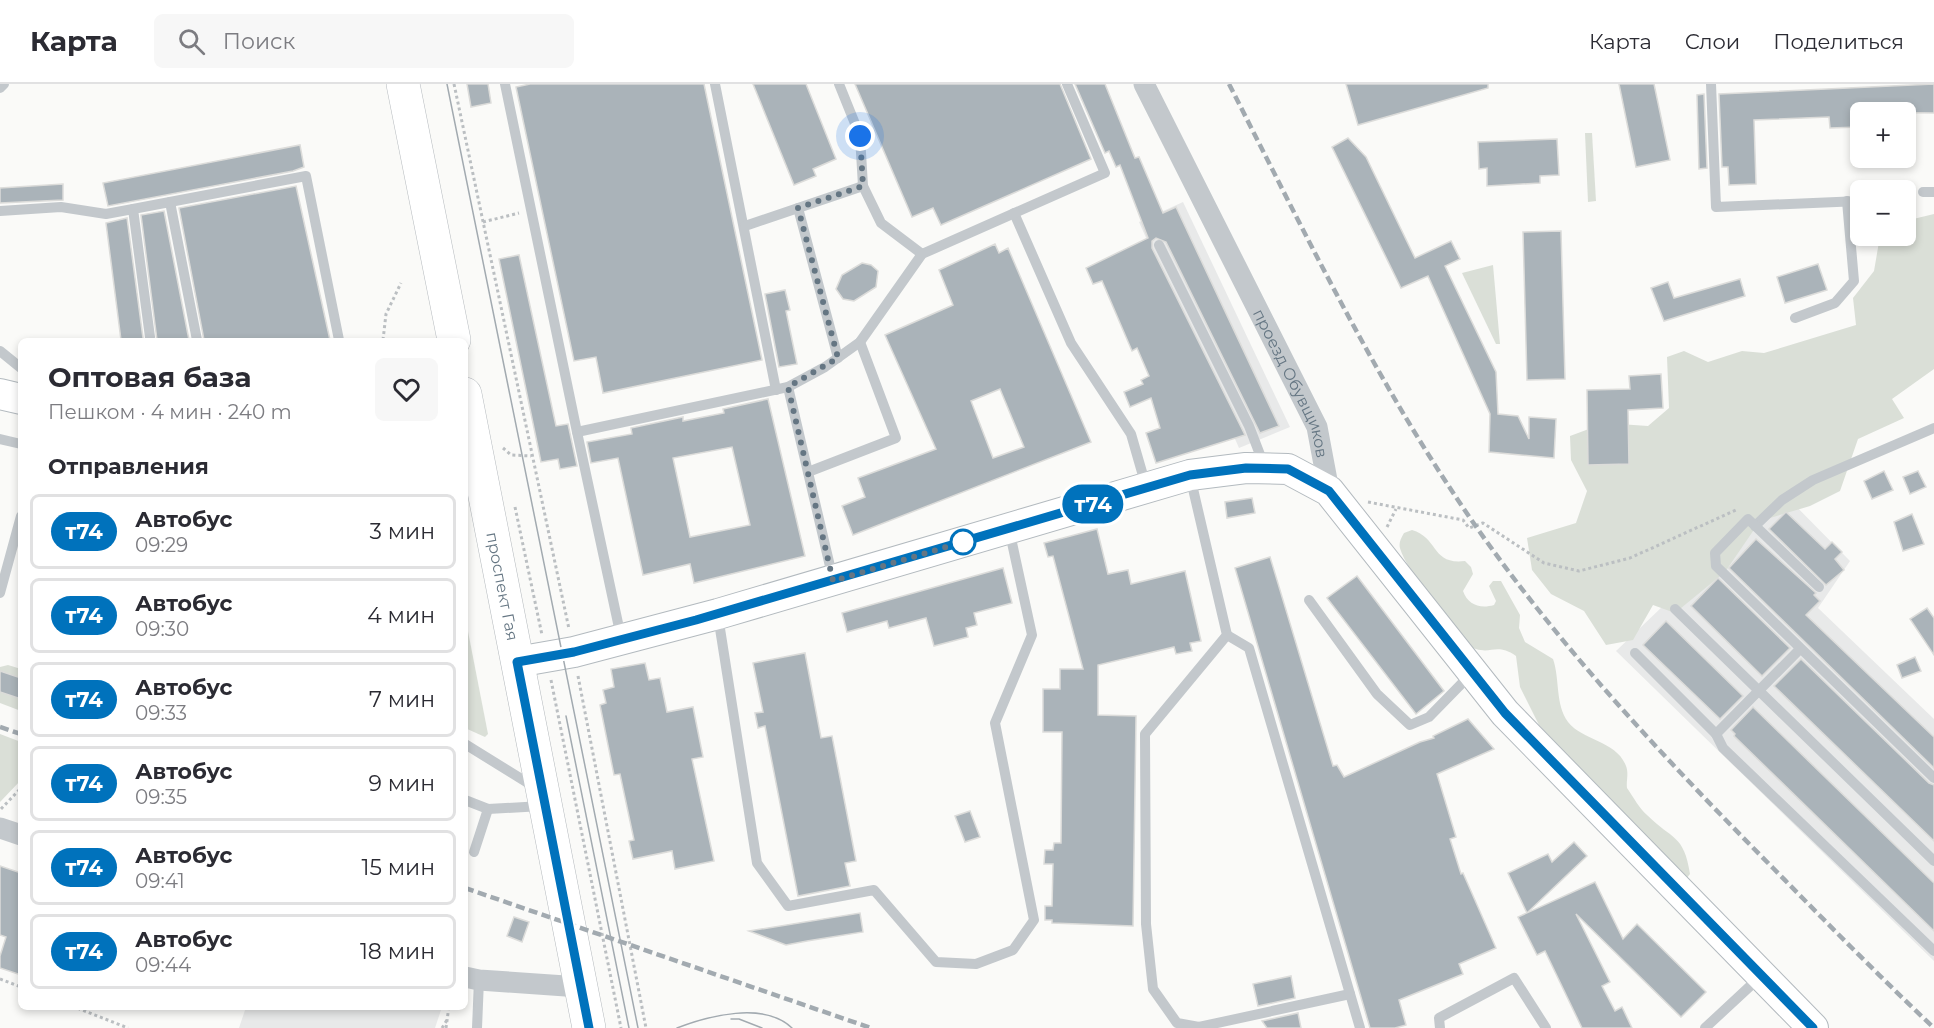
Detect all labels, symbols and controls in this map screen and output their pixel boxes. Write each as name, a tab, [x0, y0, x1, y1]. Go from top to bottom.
search box	[154, 14, 574, 68]
text: Карта	[30, 24, 118, 58]
icon: search	[175, 25, 208, 58]
text: Поиск	[223, 28, 295, 55]
text: Карта	[1589, 29, 1652, 54]
text: Слои	[1685, 29, 1740, 54]
text: Поделиться	[1773, 29, 1904, 54]
map controls	[1850, 102, 1916, 246]
button: +	[1850, 102, 1916, 168]
your location	[845, 121, 875, 151]
button: −	[1850, 180, 1916, 246]
street label: проезд Обувщиков	[1249, 306, 1332, 459]
button: heart	[375, 358, 438, 421]
text: Оптовая база	[48, 360, 251, 394]
text: Пешком · 4 мин · 240 m	[48, 400, 292, 424]
text: Отправления	[48, 453, 209, 480]
line badge: т74	[1058, 484, 1128, 524]
text: т74	[1074, 492, 1112, 517]
text: Автобус	[135, 506, 233, 533]
text: 3 мин	[369, 518, 435, 545]
text: т74	[65, 519, 103, 544]
unlabelled marker	[950, 529, 976, 555]
street label: проспект Гая	[482, 530, 522, 642]
text: 09:29	[135, 533, 188, 557]
text: Автобус	[135, 590, 233, 617]
text: 4 мин	[367, 602, 435, 629]
text: т74	[65, 603, 103, 628]
text: 09:30	[135, 617, 189, 641]
text: Автобус	[135, 674, 233, 701]
text: 7 мин	[369, 686, 435, 713]
text: т74	[65, 687, 103, 712]
text: 09:33	[135, 701, 187, 725]
text: Автобус	[135, 758, 233, 785]
text: 9 мин	[368, 770, 435, 797]
text: т74	[65, 771, 103, 796]
text: 09:35	[135, 785, 187, 809]
text: Автобус	[135, 842, 233, 869]
text: 15 мин	[361, 854, 435, 881]
text: т74	[65, 855, 103, 880]
text: 09:41	[135, 869, 185, 893]
text: Автобус	[135, 926, 233, 953]
text: 18 мин	[360, 938, 435, 965]
text: т74	[65, 939, 103, 964]
text: 09:44	[135, 953, 191, 977]

